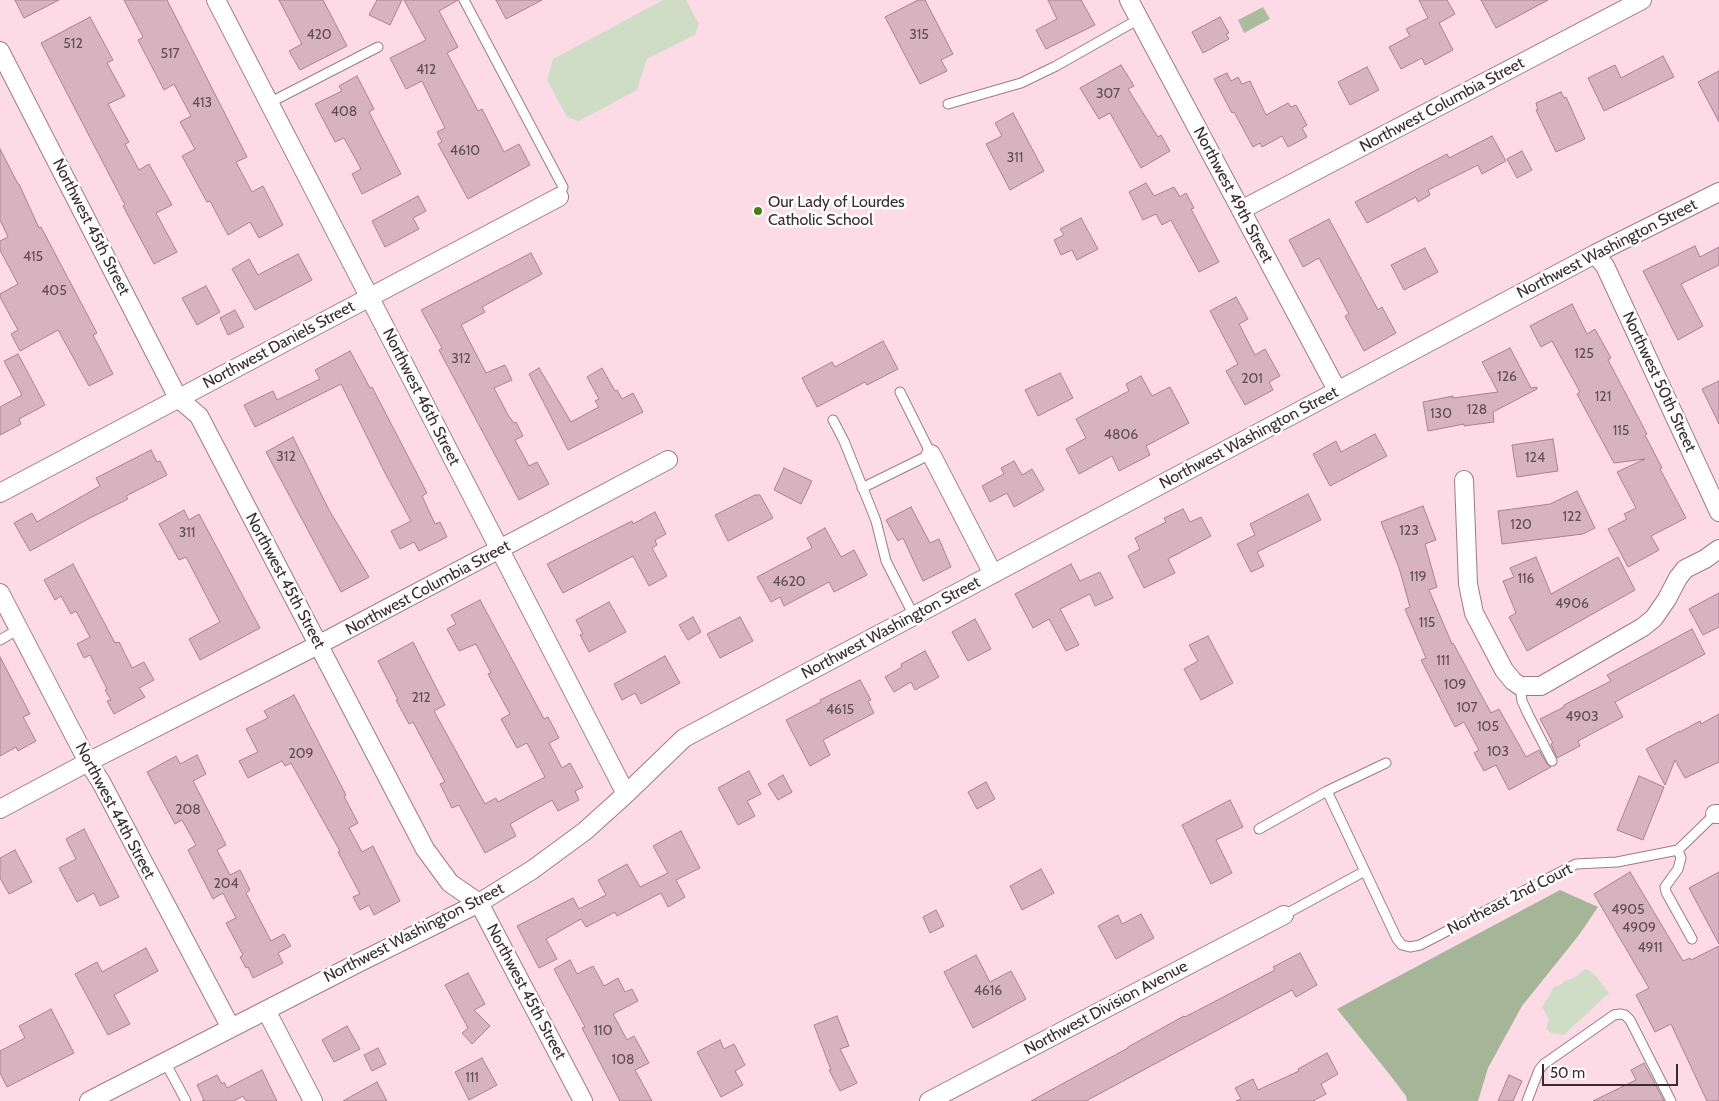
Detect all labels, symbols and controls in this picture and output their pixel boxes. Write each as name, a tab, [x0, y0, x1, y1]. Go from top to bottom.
house number: 420	[306, 27, 332, 43]
house number: 315	[909, 27, 929, 43]
house number: 512	[63, 36, 83, 52]
house number: 517	[160, 46, 180, 62]
street label: Northwest Columbia Street	[1357, 53, 1527, 157]
house number: 412	[416, 62, 436, 78]
house number: 307	[1096, 86, 1120, 102]
house number: 413	[192, 95, 212, 111]
house number: 408	[331, 104, 357, 120]
street label: Northwest 49th Street	[1189, 124, 1277, 266]
house number: 4610	[450, 143, 480, 159]
house number: 311	[1007, 150, 1023, 166]
street label: Northwest 45th Street	[48, 155, 134, 299]
place label: Our Lady of Lourdes Catholic School	[768, 192, 905, 230]
street label: Northwest Washington Street	[1514, 195, 1700, 303]
marker: Our Lady of Lourdes Catholic School	[752, 205, 764, 217]
house number: 415	[23, 249, 43, 265]
house number: 405	[41, 283, 67, 299]
street label: Northwest Daniels Street	[200, 297, 358, 393]
street label: Northwest 50th Street	[1618, 309, 1700, 455]
street label: Northwest 46th Street	[378, 325, 464, 469]
house number: 125	[1574, 346, 1594, 362]
house number: 312	[451, 351, 471, 367]
house number: 126	[1497, 369, 1517, 385]
house number: 201	[1241, 371, 1263, 387]
street label: Northwest Washington Street	[1156, 383, 1342, 493]
house number: 121	[1595, 389, 1611, 405]
house number: 128	[1467, 402, 1487, 418]
house number: 130	[1430, 406, 1452, 422]
house number: 115	[1613, 423, 1629, 439]
house number: 4806	[1104, 427, 1138, 443]
house number: 312	[276, 449, 296, 465]
house number: 124	[1525, 450, 1545, 466]
house number: 122	[1562, 509, 1582, 525]
street label: Northwest 45th Street	[241, 510, 329, 652]
house number: 120	[1510, 517, 1532, 533]
house number: 123	[1399, 523, 1419, 539]
house number: 311	[179, 525, 195, 541]
street label: Northwest Columbia Street	[343, 536, 513, 640]
house number: 119	[1409, 569, 1427, 585]
house number: 116	[1517, 571, 1535, 587]
street label: Northwest Washington Street	[798, 573, 984, 683]
house number: 4620	[772, 574, 806, 590]
house number: 4906	[1555, 596, 1589, 612]
house number: 115	[1419, 615, 1435, 631]
house number: 111	[1436, 653, 1450, 669]
house number: 109	[1444, 677, 1466, 693]
house number: 212	[411, 690, 431, 706]
house number: 107	[1456, 700, 1478, 716]
house number: 4615	[826, 702, 854, 718]
house number: 4903	[1565, 709, 1599, 725]
house number: 105	[1477, 719, 1499, 735]
street label: Northwest 44th Street	[71, 740, 159, 882]
house number: 103	[1487, 744, 1509, 760]
house number: 209	[288, 746, 314, 762]
house number: 208	[175, 802, 201, 818]
street label: Northeast 2nd Court	[1444, 859, 1576, 939]
house number: 204	[213, 876, 239, 892]
street label: Northwest Washington Street	[321, 879, 507, 987]
house number: 4905	[1611, 902, 1645, 918]
house number: 4909	[1622, 920, 1656, 936]
street label: Northwest 45th Street	[482, 921, 570, 1063]
house number: 4911	[1637, 940, 1663, 956]
street label: Northwest Division Avenue	[1021, 957, 1191, 1059]
house number: 4616	[974, 983, 1002, 999]
house number: 110	[594, 1023, 612, 1039]
house number: 108	[612, 1052, 634, 1068]
scale bar	[1544, 1054, 1680, 1086]
text: 50 m	[1550, 1064, 1585, 1082]
house number: 111	[465, 1070, 479, 1086]

